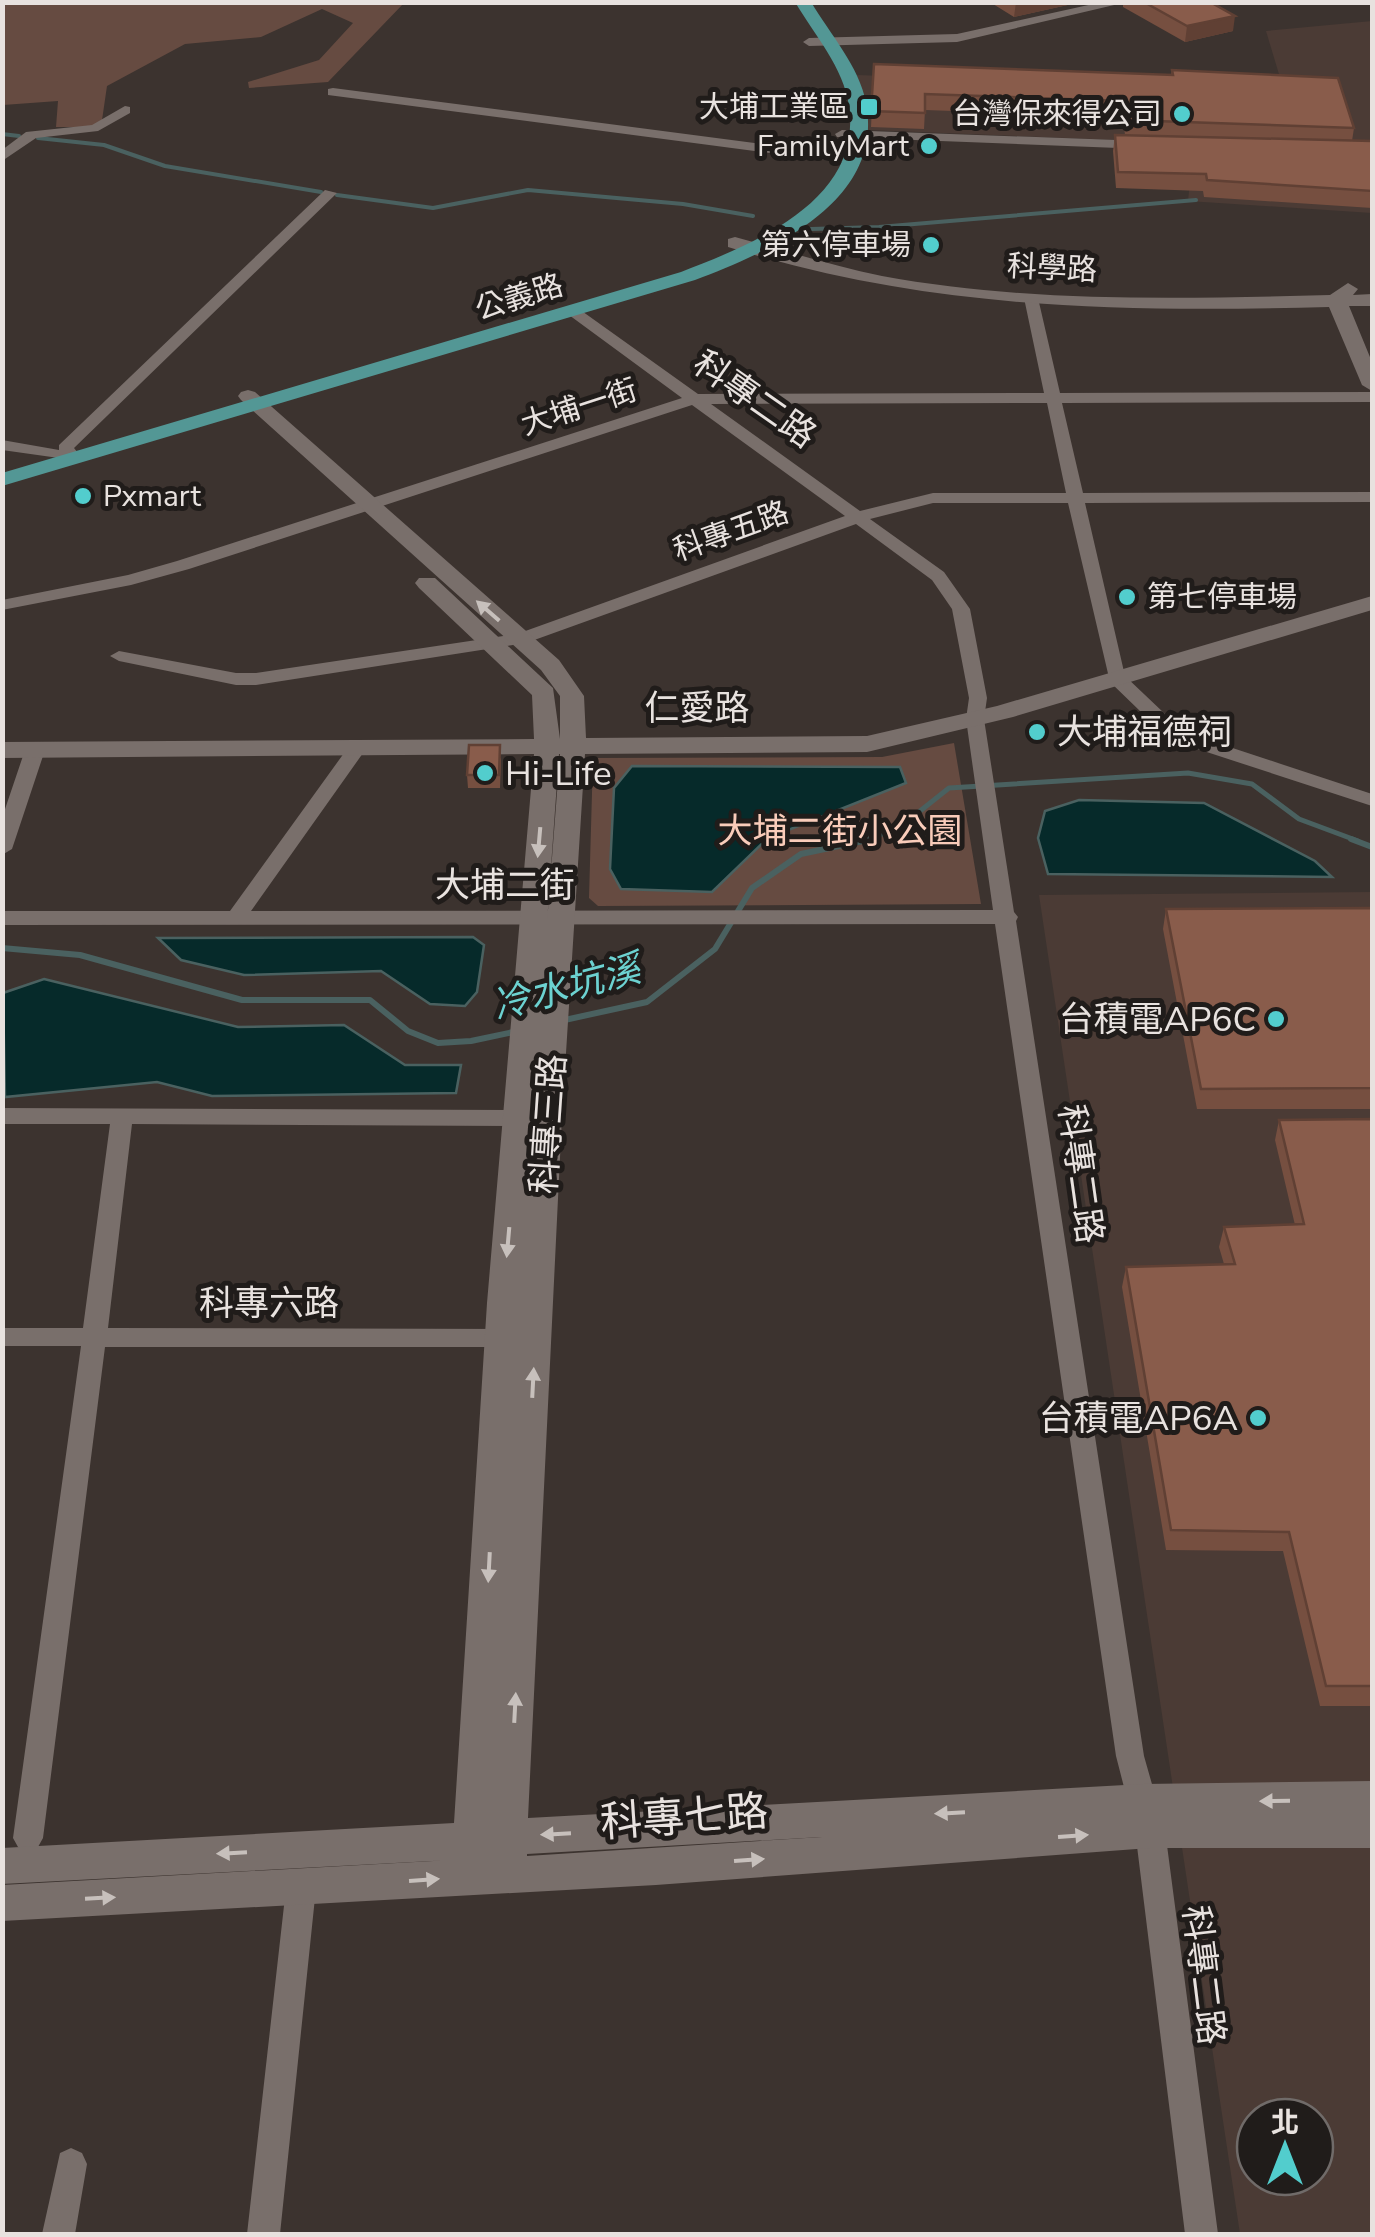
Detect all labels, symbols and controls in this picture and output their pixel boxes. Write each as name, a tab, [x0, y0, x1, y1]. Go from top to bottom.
place label: 大埔工業區	[699, 87, 849, 128]
place label: 台灣保來得公司	[952, 94, 1162, 135]
marker: 大埔工業區	[858, 96, 880, 118]
marker: 台灣保來得公司	[1171, 103, 1193, 125]
place label: FamilyMart	[757, 126, 909, 167]
marker: FamilyMart	[918, 135, 940, 157]
place label: 第六停車場	[761, 225, 911, 266]
marker: 第六停車場	[920, 234, 942, 256]
street label: 科學路	[1006, 246, 1098, 291]
street label: 公義路	[470, 265, 568, 330]
street label: 科專二路	[684, 340, 826, 459]
street label: 大埔一街	[516, 369, 643, 446]
place label: Pxmart	[103, 476, 201, 517]
marker: Pxmart	[72, 485, 94, 507]
street label: 科專五路	[668, 492, 795, 571]
place label: 第七停車場	[1147, 577, 1297, 618]
marker: 第七停車場	[1116, 586, 1138, 608]
one-way arrow	[476, 600, 501, 622]
street label: 仁愛路	[644, 685, 750, 732]
place label: 大埔福德祠	[1057, 709, 1232, 756]
marker: 大埔福德祠	[1026, 721, 1048, 743]
place label: Hi-Life	[505, 750, 612, 797]
marker: Hi-Life	[474, 762, 496, 784]
park label: 大埔二街小公園	[717, 808, 963, 855]
one-way arrow	[530, 826, 546, 858]
street label: 大埔二街	[435, 862, 575, 909]
water label: 冷水坑溪	[486, 942, 651, 1032]
place label: 台積電AP6C	[1059, 996, 1256, 1043]
marker: 台積電AP6C	[1265, 1008, 1287, 1030]
street label: 科專三路	[520, 1053, 577, 1196]
street label: 科專二路	[1047, 1101, 1114, 1247]
one-way arrow	[500, 1227, 516, 1259]
street label: 科專六路	[199, 1280, 339, 1327]
one-way arrow	[525, 1367, 541, 1399]
place label: 台積電AP6A	[1039, 1395, 1238, 1442]
marker: 台積電AP6A	[1247, 1407, 1269, 1429]
one-way arrow	[481, 1551, 497, 1583]
one-way arrow	[507, 1691, 523, 1723]
street label: 科專七路	[598, 1783, 770, 1852]
one-way arrow	[1259, 1793, 1291, 1809]
one-way arrow	[934, 1805, 966, 1821]
one-way arrow	[540, 1826, 571, 1842]
one-way arrow	[1057, 1827, 1089, 1843]
one-way arrow	[215, 1845, 247, 1861]
one-way arrow	[733, 1851, 765, 1867]
one-way arrow	[409, 1872, 441, 1888]
one-way arrow	[84, 1890, 116, 1906]
street label: 科專二路	[1172, 1903, 1235, 2047]
north arrow	[1235, 2097, 1335, 2197]
text: 北	[1271, 2104, 1299, 2142]

